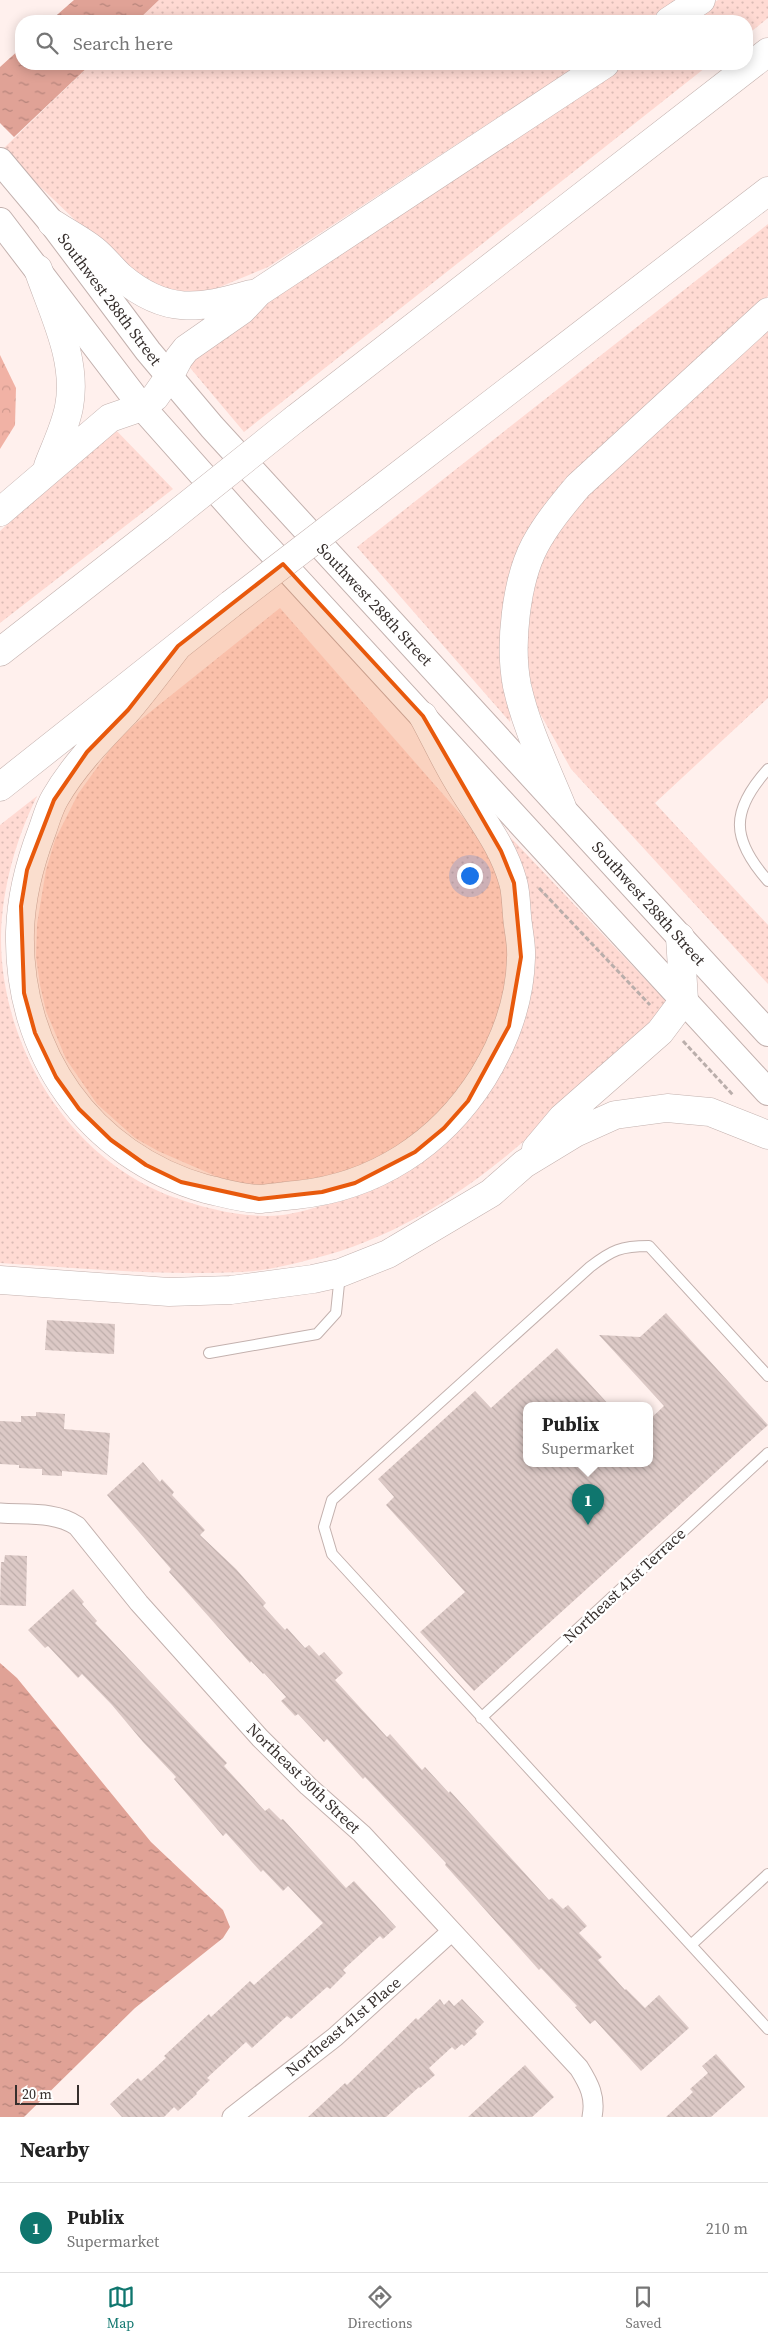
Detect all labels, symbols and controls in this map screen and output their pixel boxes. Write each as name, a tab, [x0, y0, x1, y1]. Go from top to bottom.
search box	[15, 15, 753, 70]
icon: search	[33, 29, 61, 57]
text: Search here	[73, 30, 173, 56]
street label: Southwest 288th Street	[53, 228, 168, 370]
street label: Southwest 288th Street	[312, 538, 438, 671]
street label: Southwest 288th Street	[587, 836, 711, 971]
your location	[457, 863, 483, 889]
popup	[523, 1402, 653, 1467]
text: Publix	[542, 1411, 599, 1437]
text: Supermarket	[542, 1437, 634, 1459]
pin: 1	[572, 1484, 604, 1525]
street label: Northeast 41st Terrace	[558, 1522, 690, 1648]
street label: Northeast 30th Street	[242, 1718, 366, 1839]
street label: Northeast 41st Place	[281, 1971, 405, 2081]
scale bar	[15, 2082, 79, 2105]
text: 20 m	[22, 2084, 52, 2104]
text: Nearby	[20, 2135, 90, 2164]
text: Publix	[67, 2204, 124, 2230]
text: 1	[32, 2217, 40, 2239]
text: 210 m	[706, 2217, 748, 2239]
text: Supermarket	[67, 2230, 159, 2252]
tab: Map	[107, 2283, 135, 2333]
tab: Directions	[348, 2283, 412, 2333]
tab: Saved	[626, 2283, 661, 2333]

